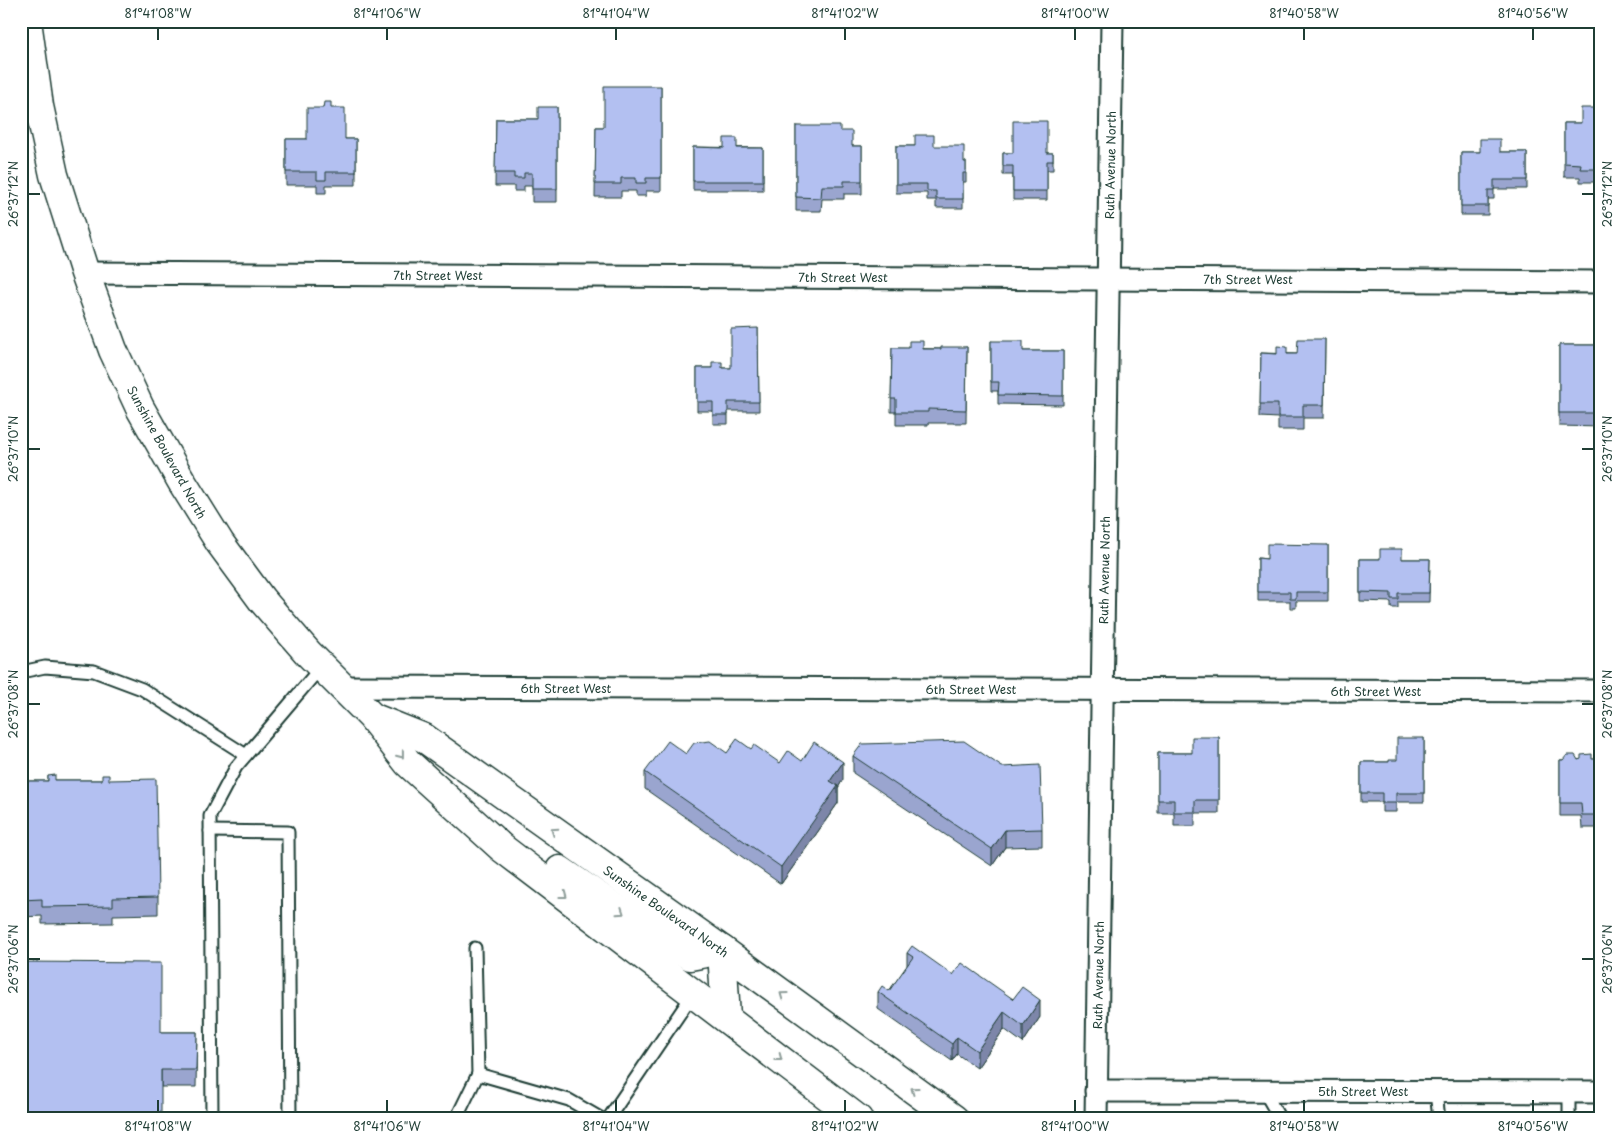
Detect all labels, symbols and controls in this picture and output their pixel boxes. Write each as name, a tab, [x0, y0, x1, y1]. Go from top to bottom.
text: 81°41'08"W	[125, 4, 192, 22]
text: 81°41'06"W	[353, 4, 421, 22]
text: 81°41'04"W	[582, 4, 650, 22]
text: 81°41'02"W	[811, 4, 879, 22]
text: 81°41'00"W	[1041, 4, 1110, 22]
text: 81°40'58"W	[1269, 4, 1340, 22]
text: 81°40'56"W	[1498, 4, 1569, 22]
street label: Ruth Avenue North	[1100, 111, 1120, 219]
text: 26°37'12"N	[4, 161, 22, 227]
text: 26°37'12"N	[1598, 161, 1616, 227]
street label: 7th Street West	[393, 266, 483, 284]
street label: 7th Street West	[798, 268, 888, 286]
street label: 7th Street West	[1203, 270, 1293, 288]
street label: Sunshine Boulevard North	[123, 382, 211, 522]
text: 26°37'10"N	[4, 416, 22, 482]
text: 26°37'10"N	[1598, 416, 1616, 482]
street label: Ruth Avenue North	[1094, 516, 1114, 624]
text: 26°37'08"N	[4, 670, 22, 738]
text: 26°37'08"N	[1598, 670, 1616, 738]
street label: 6th Street West	[521, 679, 612, 697]
street label: 6th Street West	[926, 680, 1017, 698]
street label: 6th Street West	[1331, 682, 1422, 700]
one-way arrow	[396, 749, 404, 758]
one-way arrow	[550, 828, 560, 837]
street label: Sunshine Boulevard North	[600, 861, 732, 961]
one-way arrow	[558, 889, 568, 898]
one-way arrow	[615, 906, 624, 915]
street label: Ruth Avenue North	[1088, 921, 1108, 1029]
text: 26°37'06"N	[4, 924, 22, 994]
text: 26°37'06"N	[1598, 924, 1616, 994]
one-way arrow	[780, 992, 789, 1000]
one-way arrow	[773, 1052, 783, 1061]
street label: 5th Street West	[1318, 1082, 1409, 1100]
one-way arrow	[910, 1087, 920, 1096]
text: 81°41'08"W	[125, 1117, 192, 1135]
text: 81°41'06"W	[353, 1117, 421, 1135]
text: 81°41'04"W	[582, 1117, 650, 1135]
text: 81°41'02"W	[811, 1117, 879, 1135]
text: 81°41'00"W	[1041, 1117, 1110, 1135]
text: 81°40'58"W	[1269, 1117, 1340, 1135]
text: 81°40'56"W	[1498, 1117, 1569, 1135]

